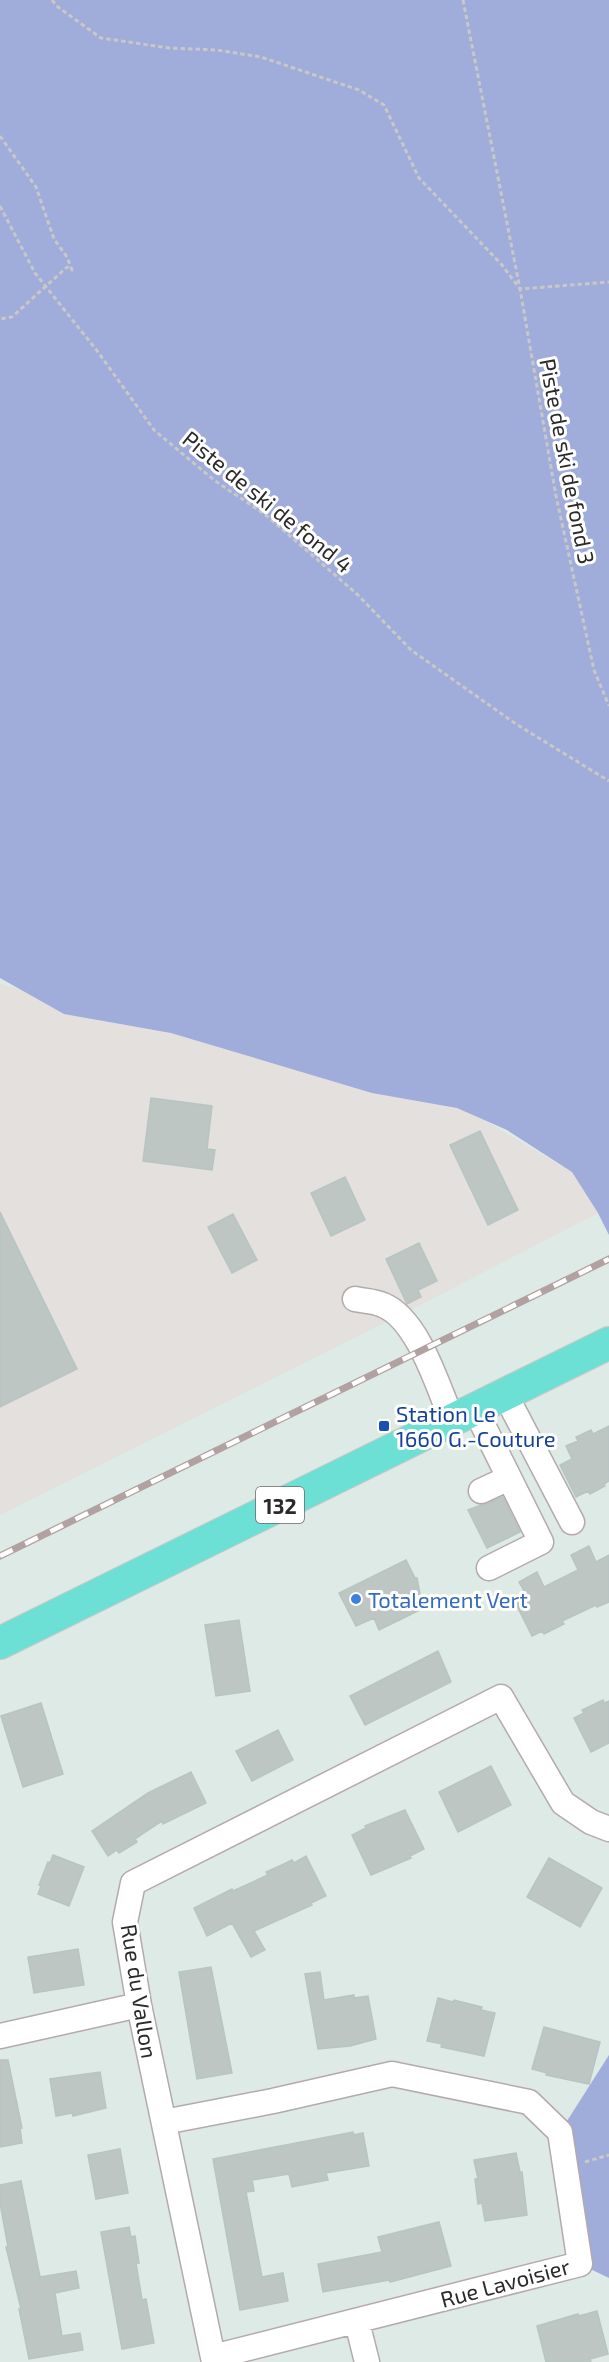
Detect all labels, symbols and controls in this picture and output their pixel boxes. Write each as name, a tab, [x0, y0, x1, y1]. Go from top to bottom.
street label: Piste de ski de fond 3	[535, 356, 601, 566]
street label: Piste de ski de fond 4	[178, 425, 358, 577]
place label: Station Le 1660 G.-Couture	[396, 1400, 556, 1451]
marker: Station Le 1660 G.-Couture	[377, 1419, 391, 1433]
road number: 132	[256, 1487, 304, 1523]
place label: Totalement Vert	[368, 1586, 528, 1612]
marker: Totalement Vert	[349, 1592, 363, 1606]
street label: Rue du Vallon	[117, 1922, 163, 2060]
street label: Rue Lavoisier	[437, 2252, 573, 2312]

